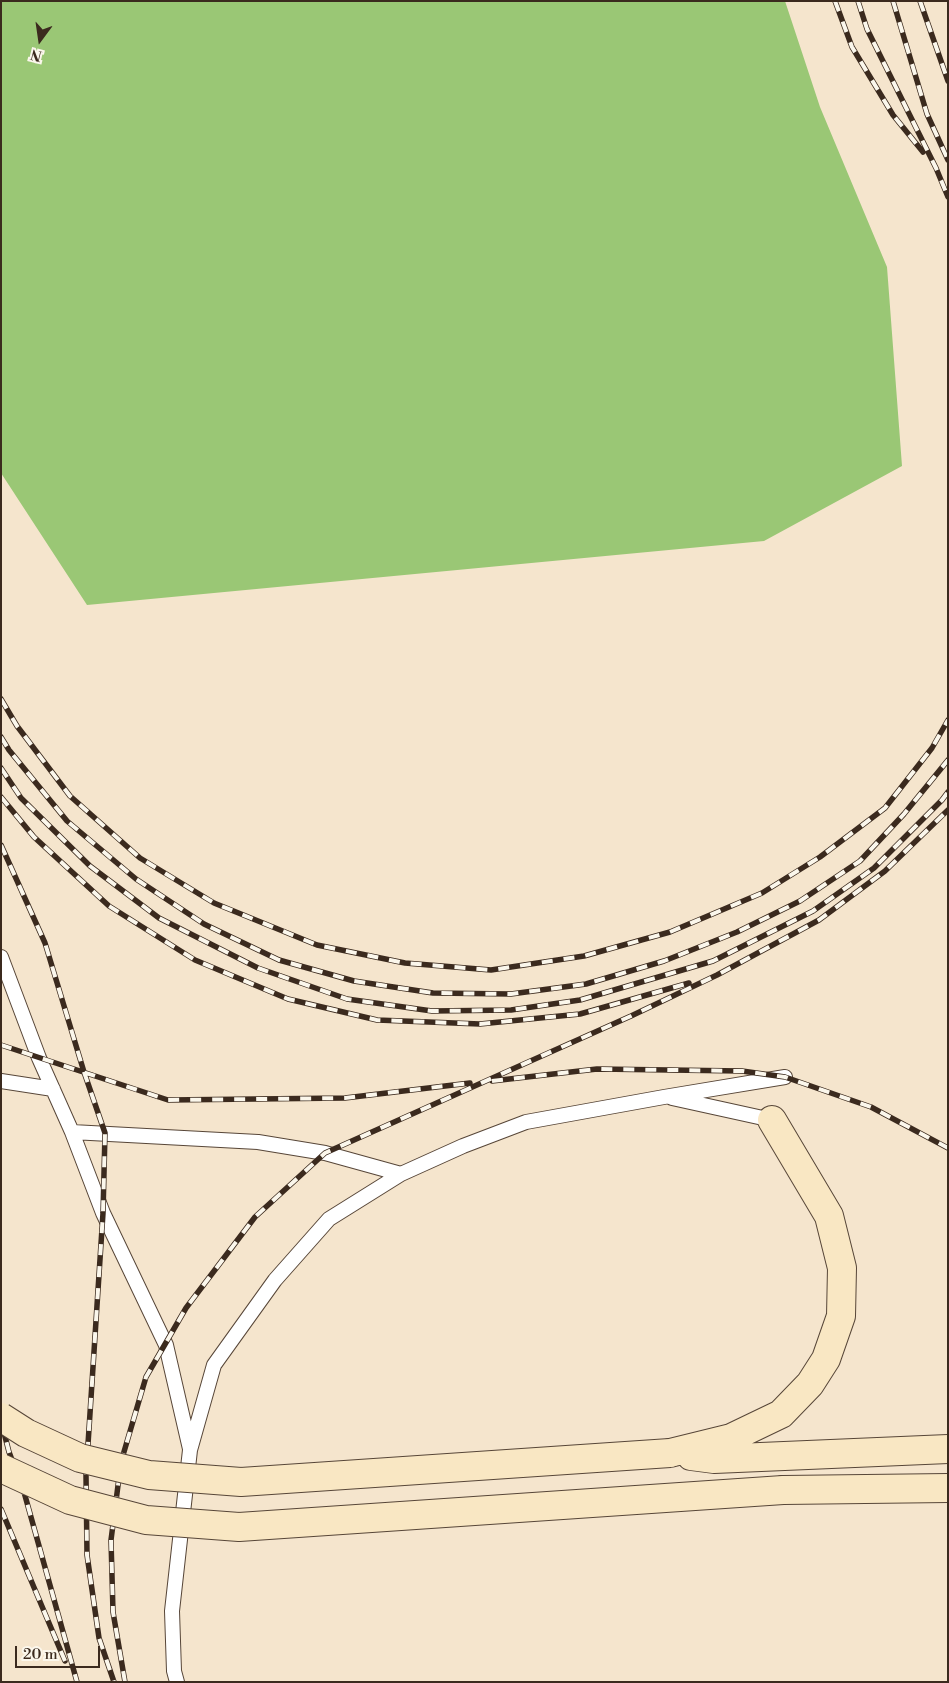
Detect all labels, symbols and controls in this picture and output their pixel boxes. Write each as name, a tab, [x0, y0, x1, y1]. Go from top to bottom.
north arrow	[15, 15, 65, 65]
text: N	[29, 44, 44, 65]
scale bar	[18, 1636, 102, 1668]
text: 20 m	[23, 1645, 58, 1664]

